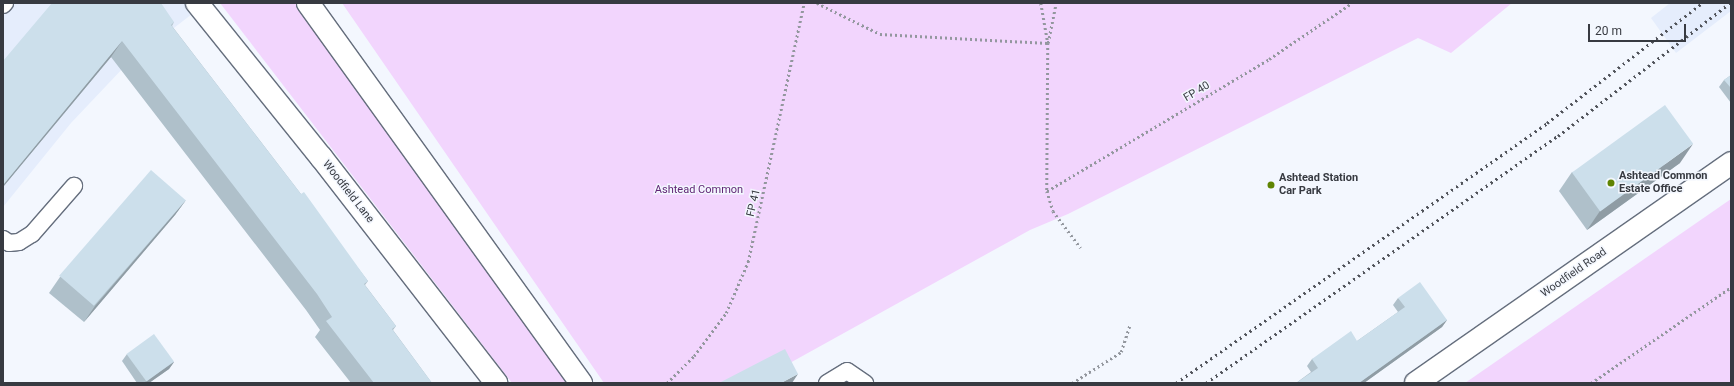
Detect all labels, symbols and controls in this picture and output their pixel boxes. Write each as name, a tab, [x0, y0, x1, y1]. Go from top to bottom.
scale bar	[1590, 16, 1688, 42]
text: 20 m	[1595, 24, 1622, 38]
street label: FP 40	[1182, 79, 1212, 105]
street label: Woodfield Lane	[319, 158, 377, 226]
place label: Ashtead Common Estate Office	[1619, 170, 1708, 196]
place label: Ashtead Station Car Park	[1279, 172, 1358, 198]
marker: Ashtead Common Estate Office	[1606, 178, 1616, 188]
marker: Ashtead Station Car Park	[1266, 180, 1276, 190]
park label: Ashtead Common	[655, 183, 743, 197]
street label: FP 41	[744, 188, 764, 218]
street label: Woodfield Road	[1539, 245, 1609, 301]

